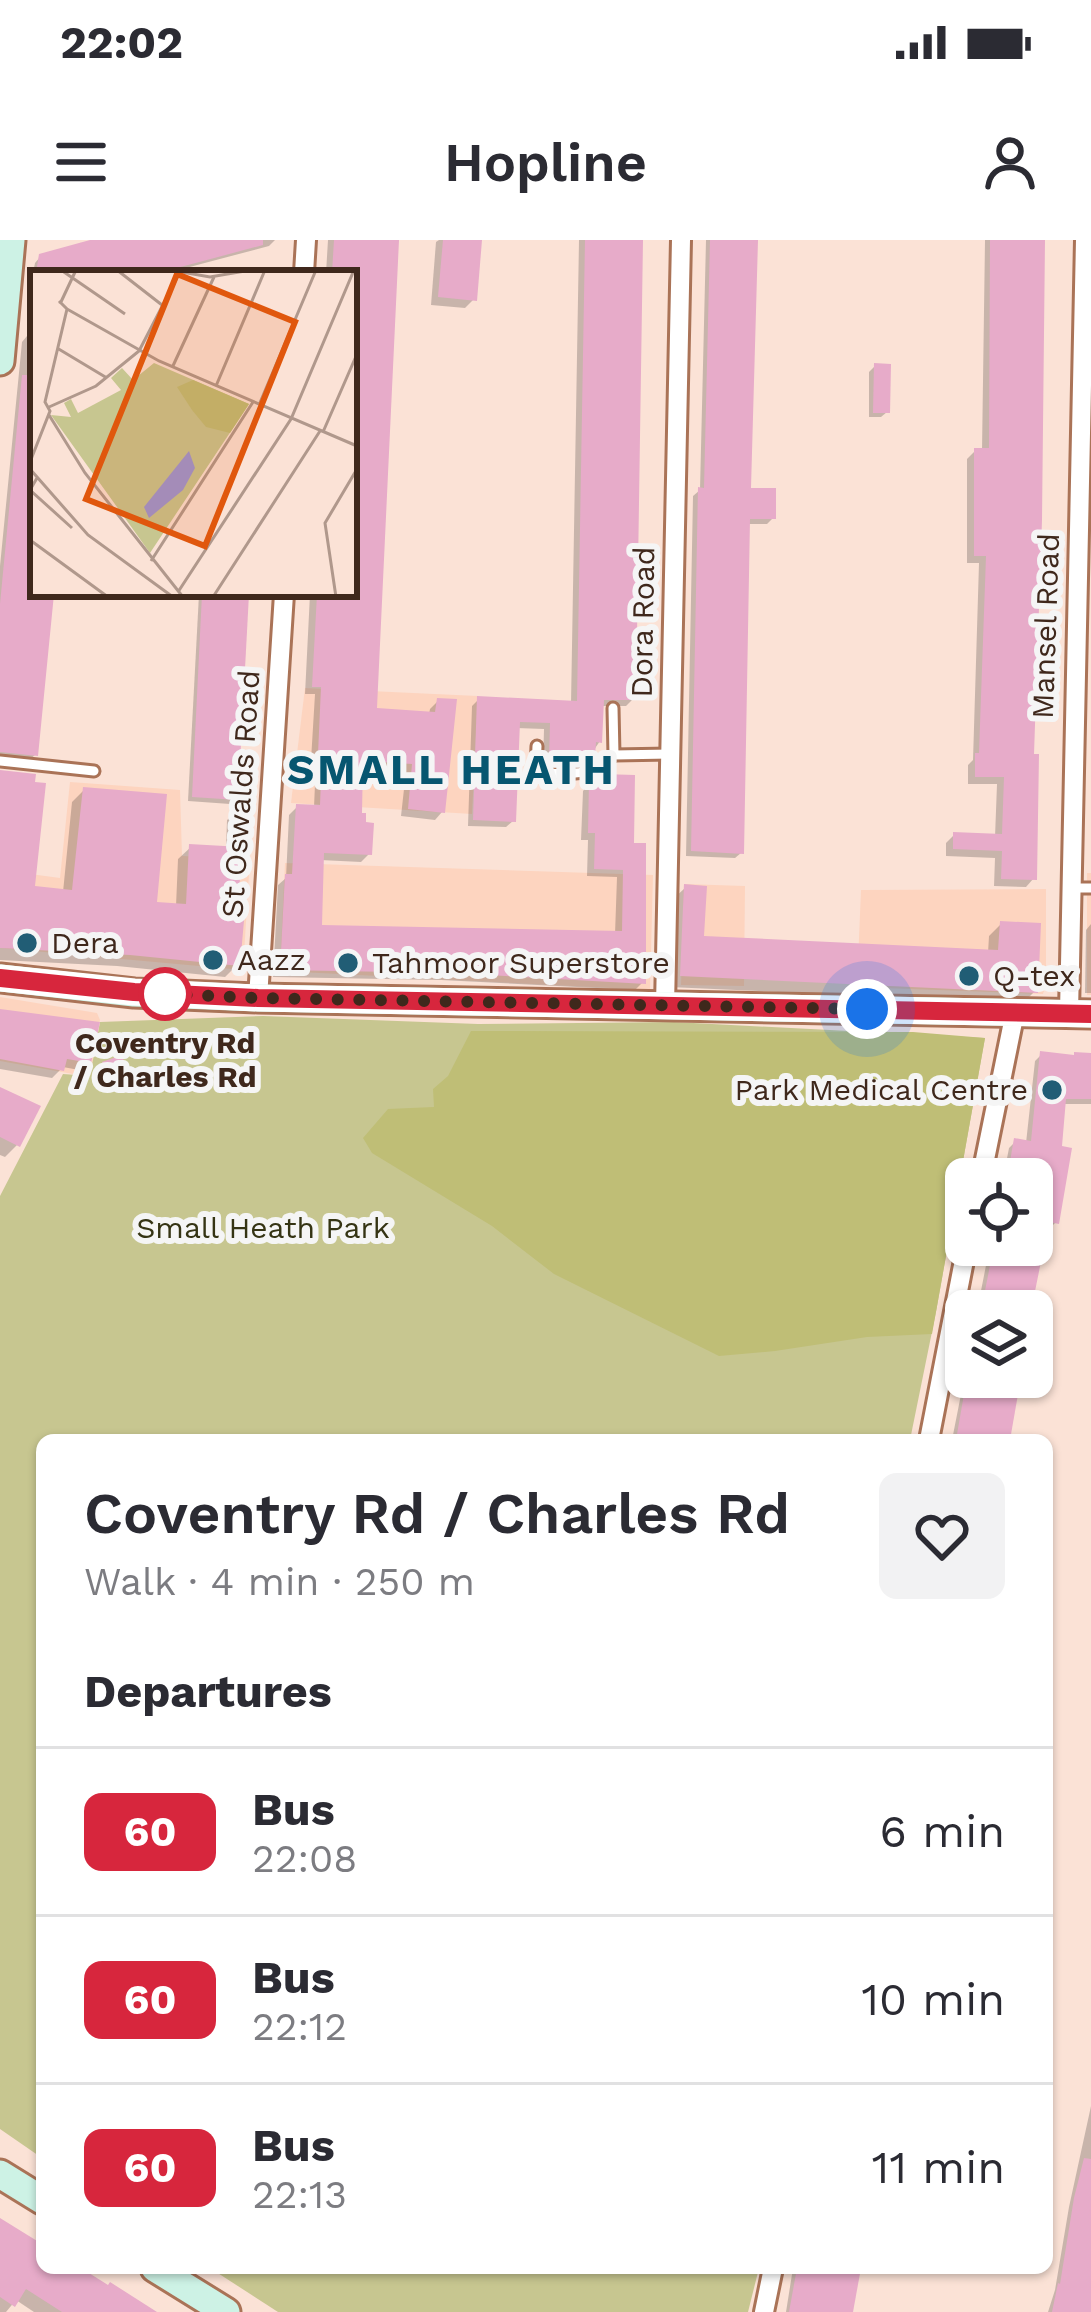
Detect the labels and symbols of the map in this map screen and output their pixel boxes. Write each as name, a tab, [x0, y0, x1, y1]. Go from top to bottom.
inset map	[30, 270, 357, 597]
street label: Mansel Road	[1025, 533, 1066, 719]
street label: Dora Road	[624, 546, 661, 698]
street label: St Oswalds Road	[214, 669, 267, 919]
district label: SMALL HEATH	[287, 745, 617, 794]
place label: Dera	[51, 925, 119, 960]
marker: Dera	[14, 930, 40, 956]
place label: Aazz	[237, 942, 306, 977]
place label: Tahmoor Superstore	[372, 945, 670, 980]
marker: Aazz	[200, 947, 226, 973]
marker: Tahmoor Superstore	[335, 950, 361, 976]
place label: Q-tex	[993, 958, 1075, 993]
marker: Q-tex	[956, 963, 982, 989]
marker: Coventry Rd / Charles Rd	[140, 969, 190, 1019]
your location	[837, 979, 897, 1039]
place label: Coventry Rd / Charles Rd	[74, 1025, 256, 1094]
place label: Park Medical Centre	[734, 1072, 1028, 1107]
marker: Park Medical Centre	[1039, 1077, 1065, 1103]
park label: Small Heath Park	[136, 1210, 390, 1245]

